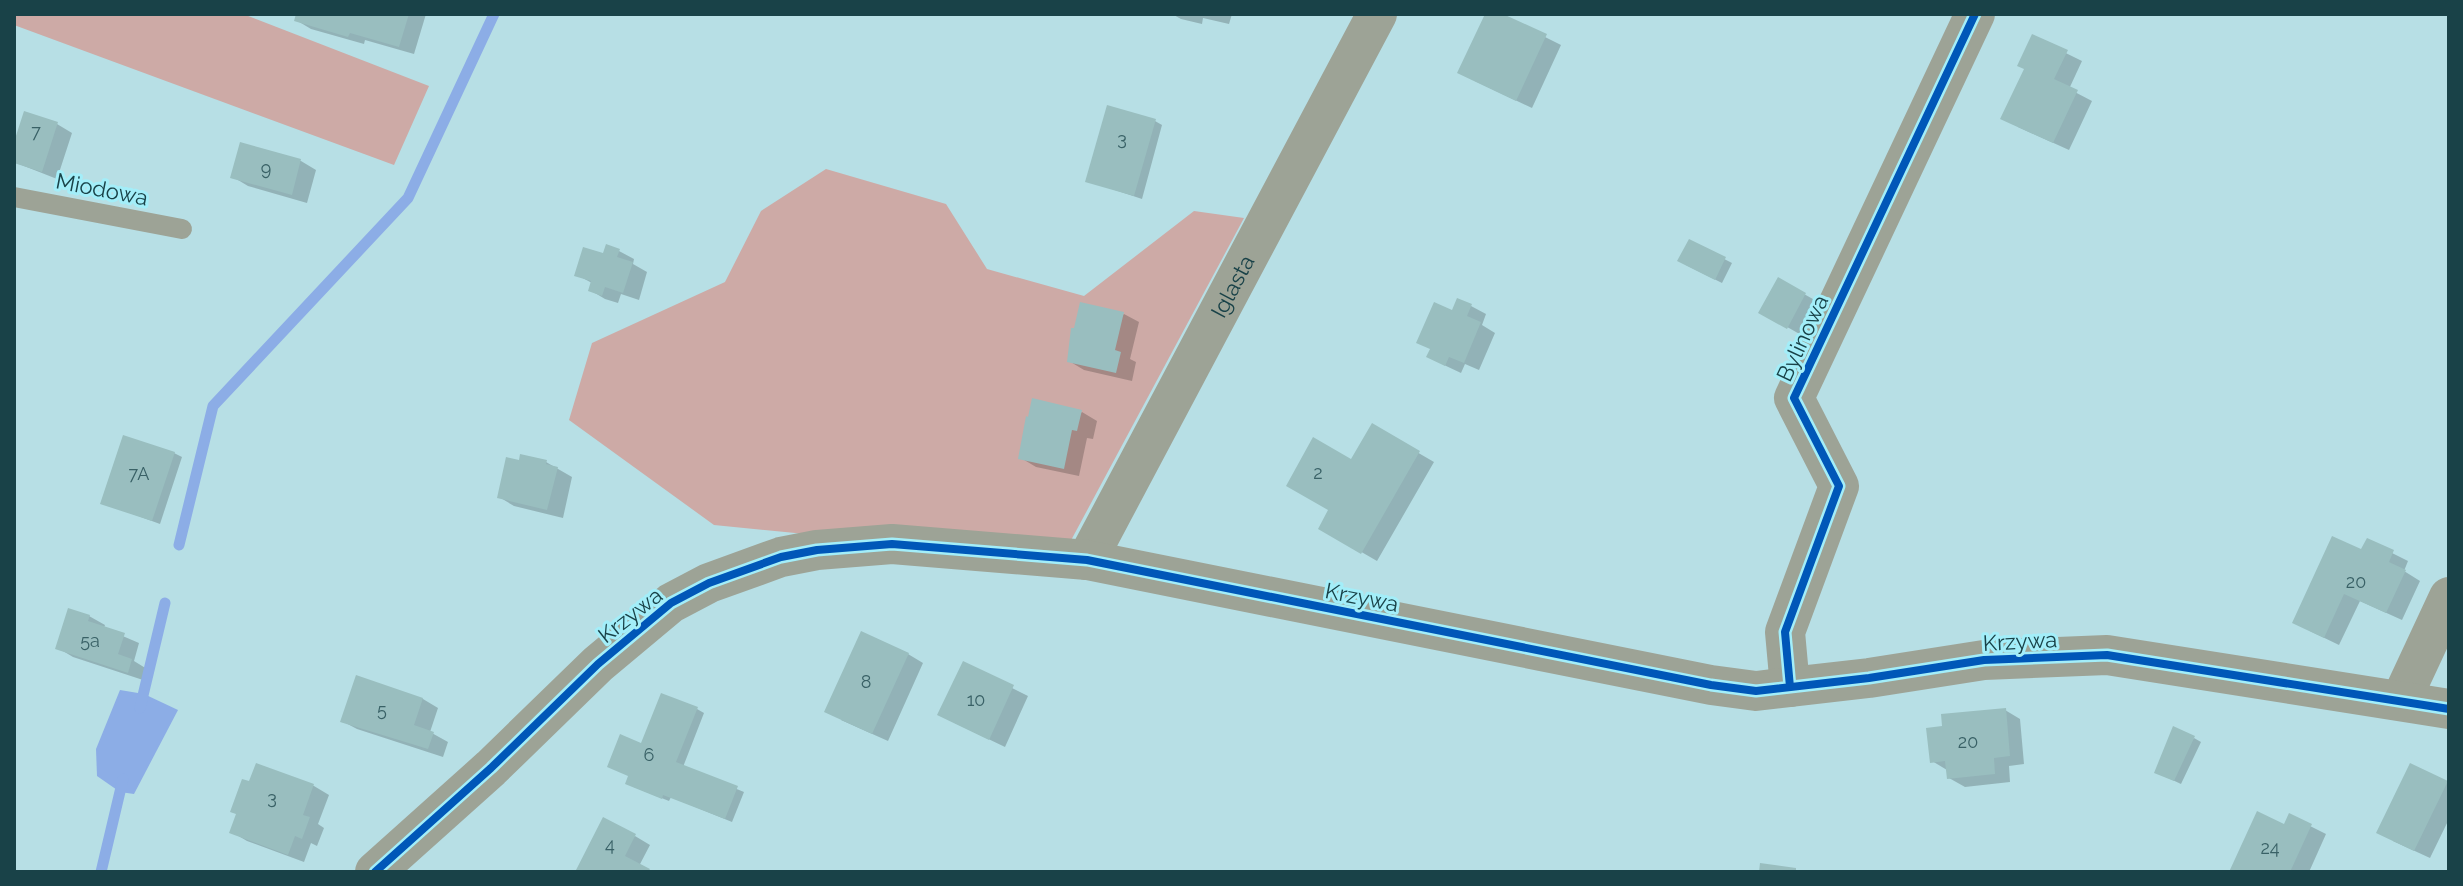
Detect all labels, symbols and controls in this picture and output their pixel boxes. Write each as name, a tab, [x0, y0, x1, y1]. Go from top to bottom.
house number: 7	[31, 121, 41, 142]
house number: 3	[1117, 128, 1127, 149]
house number: 9	[261, 158, 271, 179]
street label: Miodowa	[54, 167, 150, 211]
street label: Iglasta	[1205, 251, 1260, 322]
street label: Bylinowa	[1771, 291, 1833, 385]
house number: 2	[1313, 462, 1323, 483]
house number: 7A	[129, 463, 150, 484]
house number: 20	[2346, 571, 2366, 592]
street label: Krzywa	[1323, 577, 1401, 617]
street label: Krzywa	[593, 582, 667, 648]
street label: Krzywa	[1982, 626, 2058, 656]
house number: 5a	[80, 630, 100, 651]
house number: 8	[861, 671, 871, 692]
house number: 10	[967, 689, 985, 710]
house number: 5	[377, 699, 387, 720]
house number: 20	[1958, 731, 1978, 752]
house number: 6	[644, 744, 655, 765]
house number: 3	[267, 787, 277, 808]
house number: 4	[605, 834, 615, 855]
house number: 24	[2260, 837, 2280, 858]

